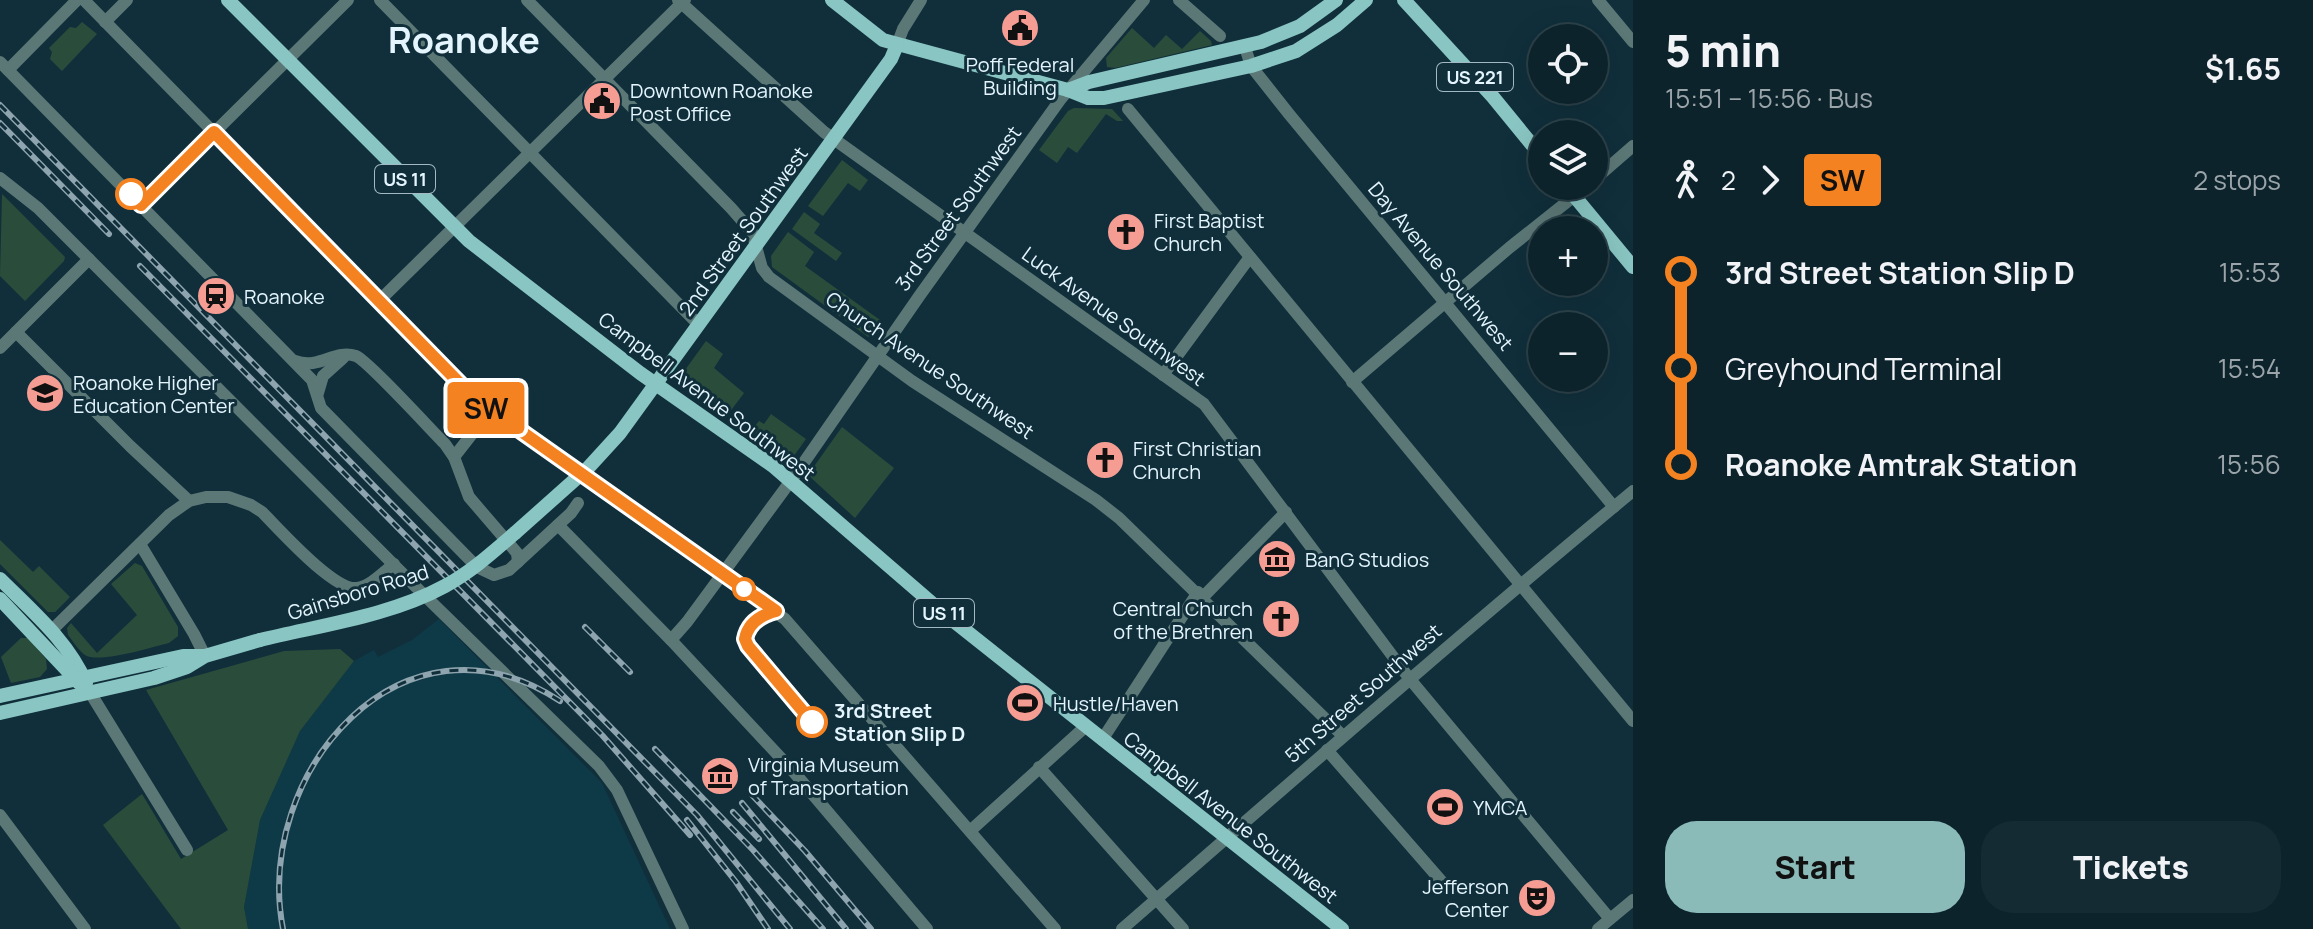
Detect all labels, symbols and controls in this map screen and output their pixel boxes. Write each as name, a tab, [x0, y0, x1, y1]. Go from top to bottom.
public building icon: Poff Federal Building	[999, 7, 1041, 49]
district label: Roanoke	[388, 15, 540, 64]
text: 5 min	[1665, 20, 1781, 80]
map controls	[1528, 24, 1608, 392]
button: locate	[1528, 24, 1608, 104]
text: $1.65	[2205, 48, 2281, 89]
place label: Poff Federal Building	[966, 51, 1074, 101]
road number: US 221	[1437, 63, 1513, 91]
place label: Downtown Roanoke Post Office	[630, 77, 813, 127]
public building icon: Downtown Roanoke Post Office	[581, 80, 623, 122]
text: 15:51 – 15:56 · Bus	[1665, 80, 1873, 116]
street label: 3rd Street Southwest	[889, 120, 1027, 296]
button: layers	[1528, 120, 1608, 200]
street label: 2nd Street Southwest	[672, 141, 814, 321]
icon: walk	[1665, 158, 1709, 202]
icon: forward	[1748, 158, 1792, 202]
text: SW	[1820, 161, 1865, 199]
text: 2	[1721, 162, 1736, 198]
text: 2 stops	[2193, 162, 2281, 198]
road number: US 11	[375, 165, 435, 193]
street label: Day Avenue Southwest	[1363, 176, 1519, 356]
unlabelled marker	[116, 179, 146, 209]
place label: First Baptist Church	[1154, 207, 1264, 257]
church icon: First Baptist Church	[1105, 211, 1147, 253]
button: +	[1528, 216, 1608, 296]
street label: Luck Avenue Southwest	[1017, 240, 1211, 392]
text: 3rd Street Station Slip D	[1725, 252, 2075, 293]
text: 15:53	[2219, 254, 2281, 290]
station icon: Roanoke	[195, 275, 237, 317]
place label: Roanoke	[244, 283, 325, 310]
street label: Church Avenue Southwest	[821, 285, 1039, 445]
street label: Campbell Avenue Southwest	[593, 306, 821, 486]
button: −	[1528, 312, 1608, 392]
text: Greyhound Terminal	[1725, 348, 2002, 389]
text: 15:54	[2218, 350, 2281, 386]
place label: Roanoke Higher Education Center	[73, 369, 235, 419]
school or university icon: Roanoke Higher Education Center	[24, 372, 66, 414]
line badge: SW	[450, 382, 522, 434]
text: SW	[463, 389, 509, 427]
place label: First Christian Church	[1133, 435, 1261, 485]
church icon: First Christian Church	[1084, 439, 1126, 481]
text: Roanoke Amtrak Station	[1725, 444, 2077, 485]
text: 15:56	[2217, 446, 2281, 482]
museum icon: BanG Studios	[1256, 538, 1298, 580]
place label: BanG Studios	[1305, 546, 1429, 573]
street label: Gainsboro Road	[284, 558, 432, 626]
unlabelled marker	[733, 578, 755, 600]
place label: Central Church of the Brethren	[1113, 595, 1253, 645]
church icon: Central Church of the Brethren	[1260, 598, 1302, 640]
road number: US 11	[914, 599, 974, 627]
street label: 5th Street Southwest	[1279, 617, 1447, 769]
sports icon: Hustle/Haven	[1004, 682, 1046, 724]
place label: Hustle/Haven	[1053, 690, 1179, 717]
place label: 3rd Street Station Slip D	[834, 697, 965, 747]
marker: 3rd Street Station Slip D	[797, 707, 827, 737]
street label: Campbell Avenue Southwest	[1118, 725, 1344, 909]
place label: Virginia Museum of Transportation	[748, 751, 909, 801]
museum icon: Virginia Museum of Transportation	[699, 755, 741, 797]
sports icon: YMCA	[1424, 786, 1466, 828]
place label: YMCA	[1473, 794, 1528, 821]
button: Start	[1665, 821, 1965, 913]
button: Tickets	[1981, 821, 2281, 913]
place label: Jefferson Center	[1422, 873, 1509, 923]
theatre icon: Jefferson Center	[1516, 877, 1558, 919]

